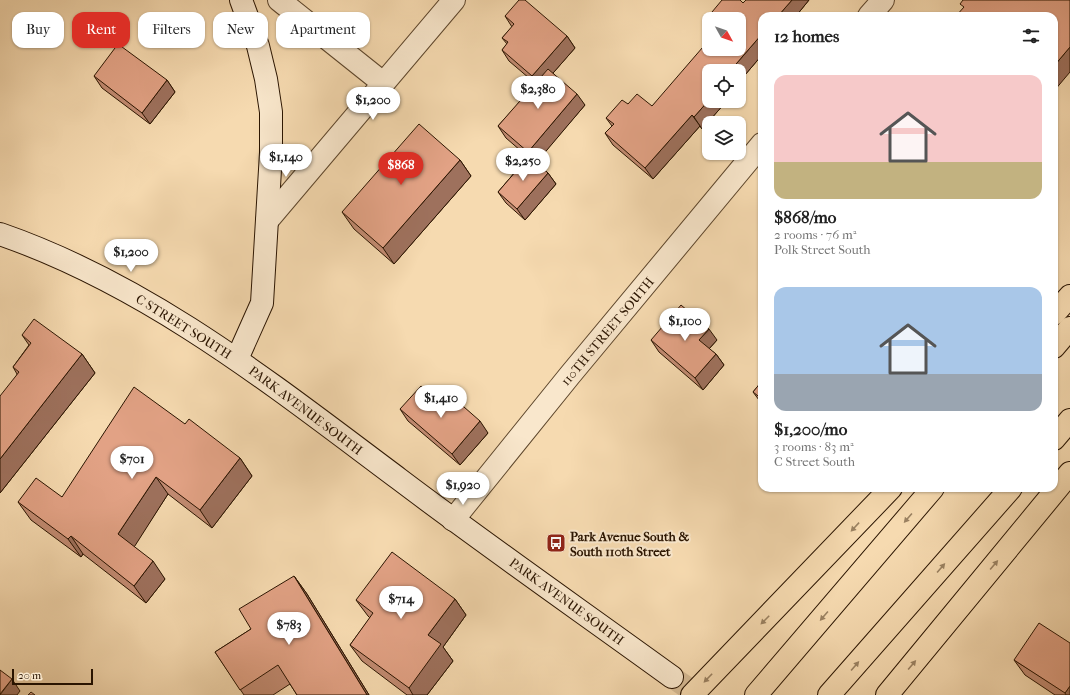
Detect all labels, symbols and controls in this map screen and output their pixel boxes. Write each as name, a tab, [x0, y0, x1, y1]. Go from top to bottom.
chip: Buy	[12, 12, 64, 48]
chip: Rent	[72, 12, 130, 48]
chip: Filters	[138, 12, 205, 48]
chip: New	[213, 12, 268, 48]
chip: Apartment	[276, 12, 370, 48]
north arrow	[702, 12, 746, 56]
map controls	[702, 12, 746, 160]
icon: filters	[1020, 25, 1042, 47]
text: 12 homes	[774, 26, 839, 46]
button: locate	[702, 64, 746, 108]
pin: $2,380	[505, 76, 571, 110]
text: $2,380	[520, 81, 556, 96]
pin: $1,200	[340, 87, 406, 121]
text: $1,200	[355, 92, 391, 107]
icon: home	[872, 101, 944, 173]
button: layers	[702, 116, 746, 160]
pin: $1,140	[253, 144, 319, 178]
pin: $2,250	[490, 148, 556, 182]
text: $1,140	[269, 149, 303, 164]
pin: $868	[377, 152, 425, 186]
text: $2,250	[505, 153, 541, 168]
text: $868	[387, 157, 415, 172]
text: $868/mo	[774, 207, 836, 227]
text: 2 rooms · 76 m²	[774, 227, 856, 242]
pin: $1,200	[98, 239, 164, 273]
text: Polk Street South	[774, 242, 871, 257]
text: $1,200	[113, 244, 149, 259]
street label: 110TH STREET SOUTH	[558, 274, 657, 388]
street label: C STREET SOUTH	[133, 291, 234, 362]
pin: $1,100	[652, 308, 718, 342]
text: $1,100	[668, 313, 702, 328]
icon: home	[872, 313, 944, 385]
street label: PARK AVENUE SOUTH	[246, 363, 365, 458]
pin: $1,410	[408, 385, 474, 419]
text: $1,410	[424, 390, 458, 405]
text: $1,200/mo	[774, 419, 847, 439]
text: 3 rooms · 83 m²	[774, 439, 854, 454]
pin: $701	[108, 446, 156, 480]
text: $701	[119, 451, 145, 466]
text: C Street South	[774, 454, 855, 469]
pin: $1,920	[430, 472, 496, 506]
text: $1,920	[446, 477, 480, 492]
one-way arrow	[904, 513, 913, 522]
one-way arrow	[851, 522, 860, 531]
place label: Park Avenue South & South 110th Street	[570, 529, 690, 559]
bus stop icon: Park Avenue South & South 110th Street	[545, 532, 567, 554]
street label: PARK AVENUE SOUTH	[506, 555, 627, 648]
one-way arrow	[990, 559, 999, 570]
one-way arrow	[936, 563, 945, 573]
pin: $714	[377, 586, 425, 620]
text: $714	[388, 591, 414, 606]
one-way arrow	[819, 611, 828, 622]
pin: $783	[265, 612, 313, 646]
one-way arrow	[760, 615, 770, 625]
text: $783	[276, 617, 302, 632]
one-way arrow	[850, 660, 859, 671]
one-way arrow	[907, 660, 916, 670]
scale bar	[12, 667, 93, 686]
text: 20 m	[18, 669, 41, 682]
one-way arrow	[704, 673, 713, 683]

